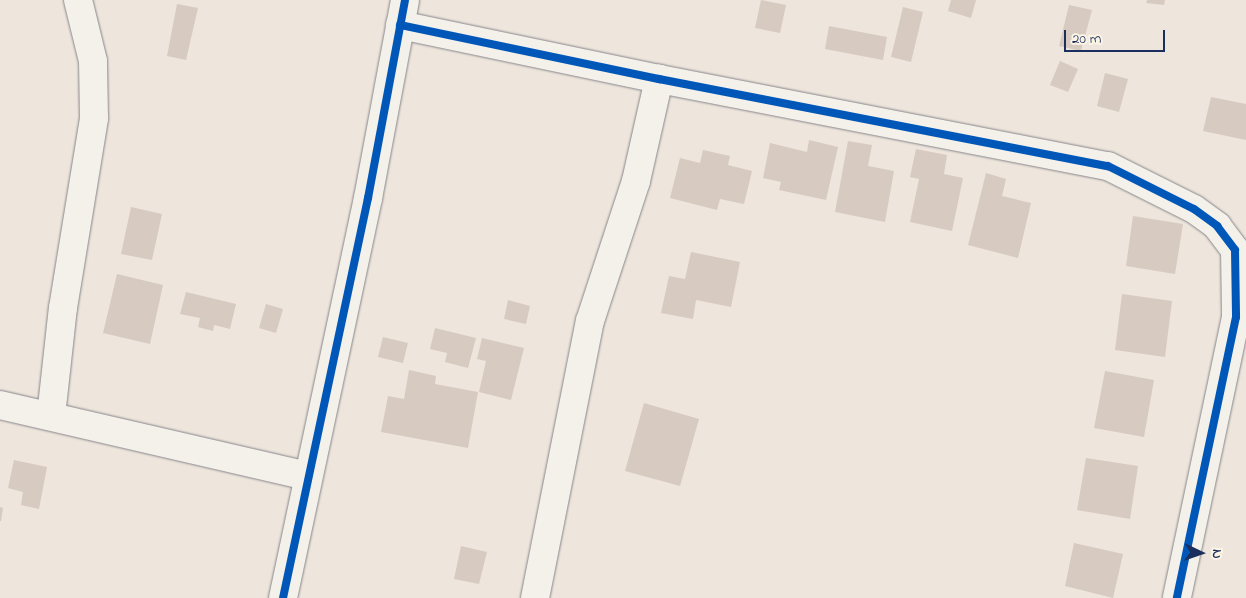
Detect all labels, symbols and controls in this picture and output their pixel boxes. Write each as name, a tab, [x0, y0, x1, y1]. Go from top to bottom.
scale bar	[1066, 20, 1167, 52]
text: 20 m	[1072, 28, 1101, 50]
north arrow	[1176, 528, 1226, 578]
text: N	[1206, 549, 1227, 559]

